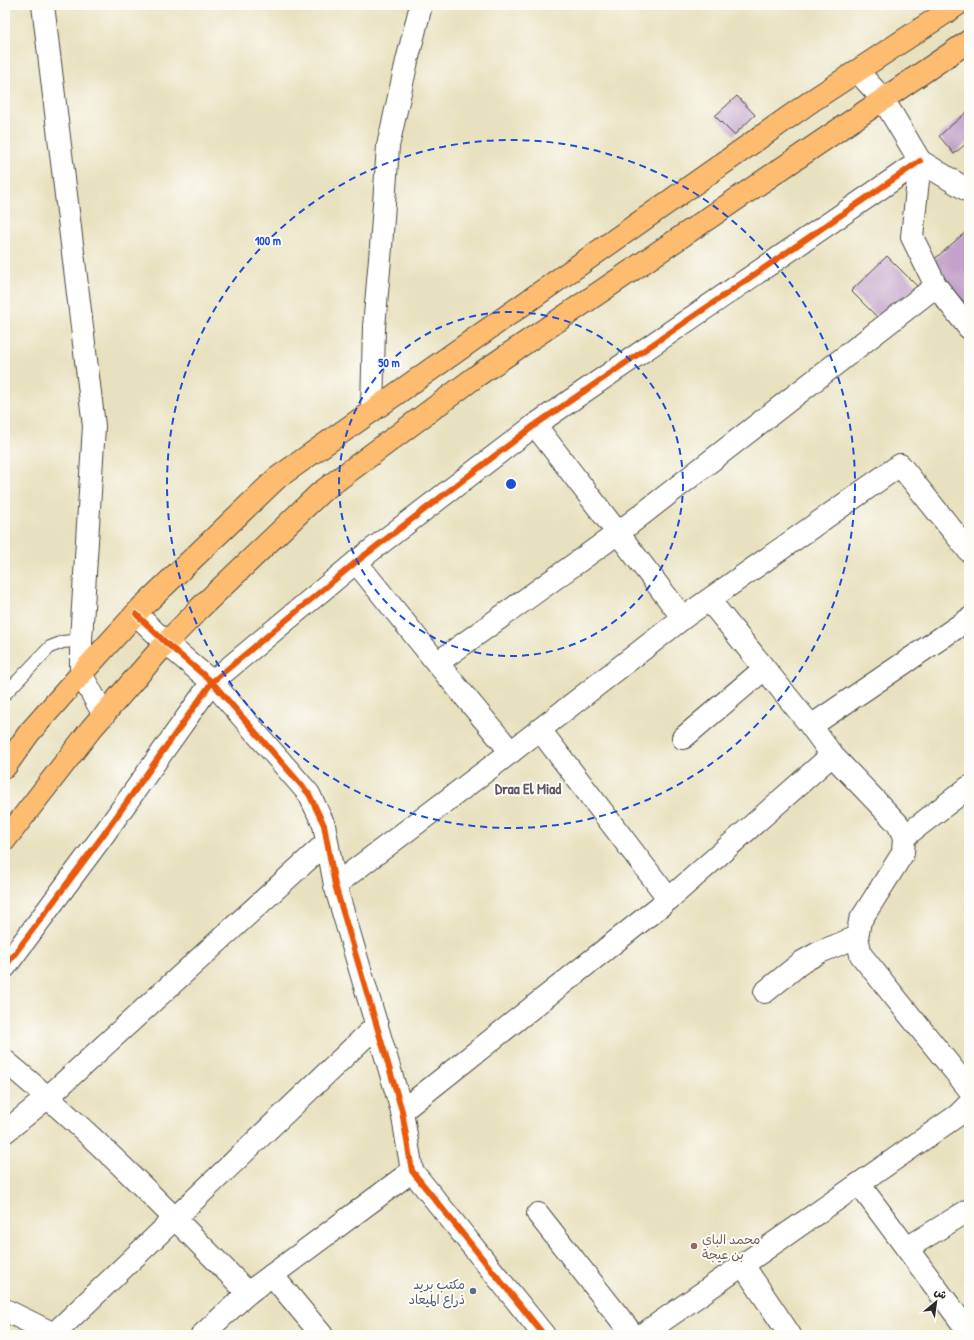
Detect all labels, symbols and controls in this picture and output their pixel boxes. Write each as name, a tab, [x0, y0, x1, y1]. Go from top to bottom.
text: 100 m	[255, 232, 281, 249]
text: 50 m	[378, 354, 400, 371]
centre of rings	[504, 477, 518, 491]
district label: Draa El Miad	[495, 778, 561, 799]
place label: محمد الباي بن عيجة	[702, 1230, 760, 1263]
marker: محمد الباي بن عيجة	[689, 1241, 699, 1251]
place label: مكتب بريد ذراع الميعاد	[408, 1275, 465, 1309]
north arrow	[916, 1282, 956, 1322]
text: ش	[932, 1284, 950, 1302]
marker: مكتب بريد ذراع الميعاد	[468, 1286, 478, 1296]

